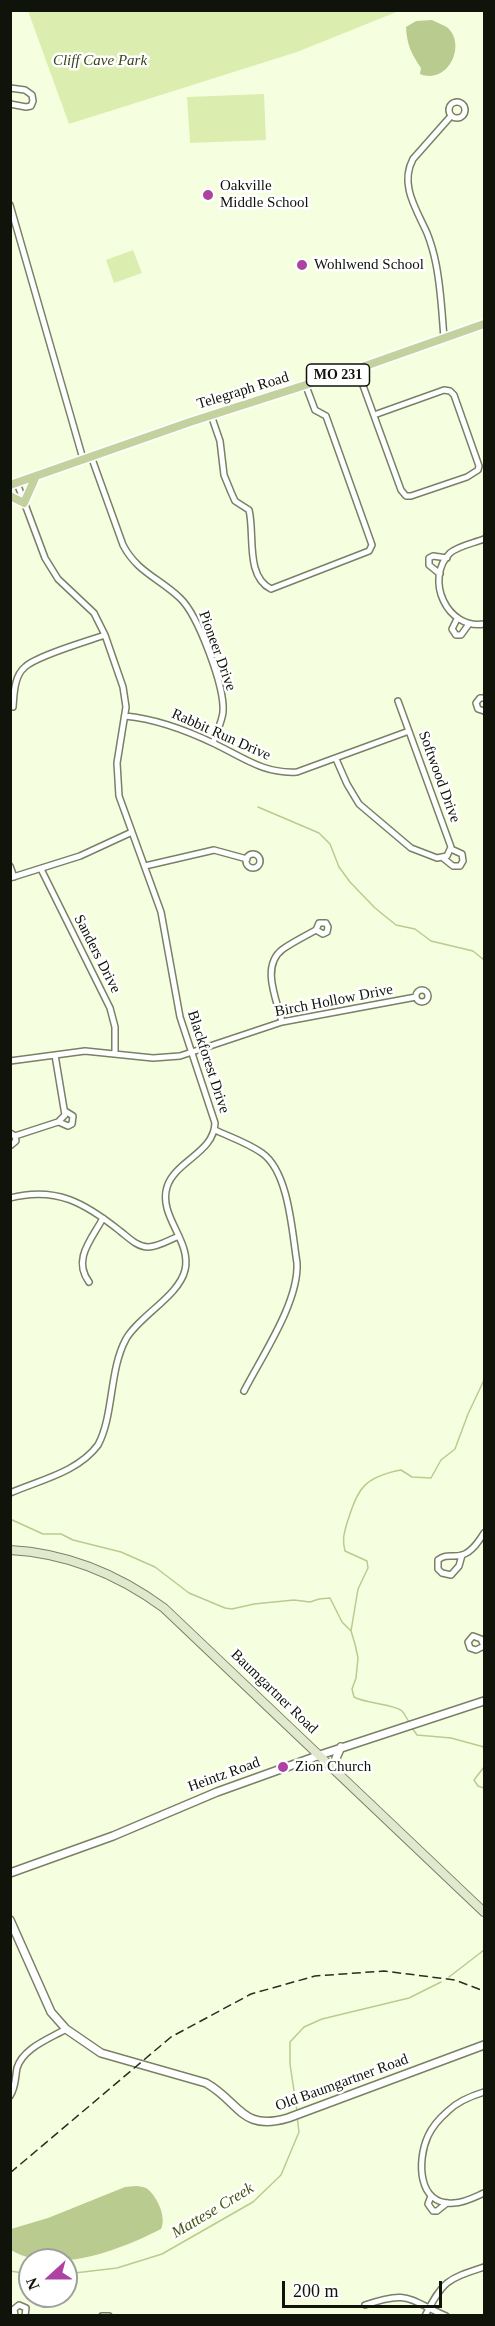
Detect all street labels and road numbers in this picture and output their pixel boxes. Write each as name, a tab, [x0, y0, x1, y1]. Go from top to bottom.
road number: MO 231	[306, 364, 370, 386]
street label: Telegraph Road	[195, 368, 291, 414]
street label: Pioneer Drive	[194, 609, 240, 693]
street label: Rabbit Run Drive	[169, 705, 273, 765]
street label: Softwood Drive	[414, 729, 464, 825]
street label: Sanders Drive	[70, 912, 124, 996]
street label: Birch Hollow Drive	[273, 981, 395, 1021]
street label: Blackforest Drive	[183, 1008, 233, 1116]
street label: Baumgartner Road	[227, 1646, 321, 1738]
street label: Heintz Road	[185, 1754, 263, 1796]
street label: Old Baumgartner Road	[273, 2051, 411, 2115]

